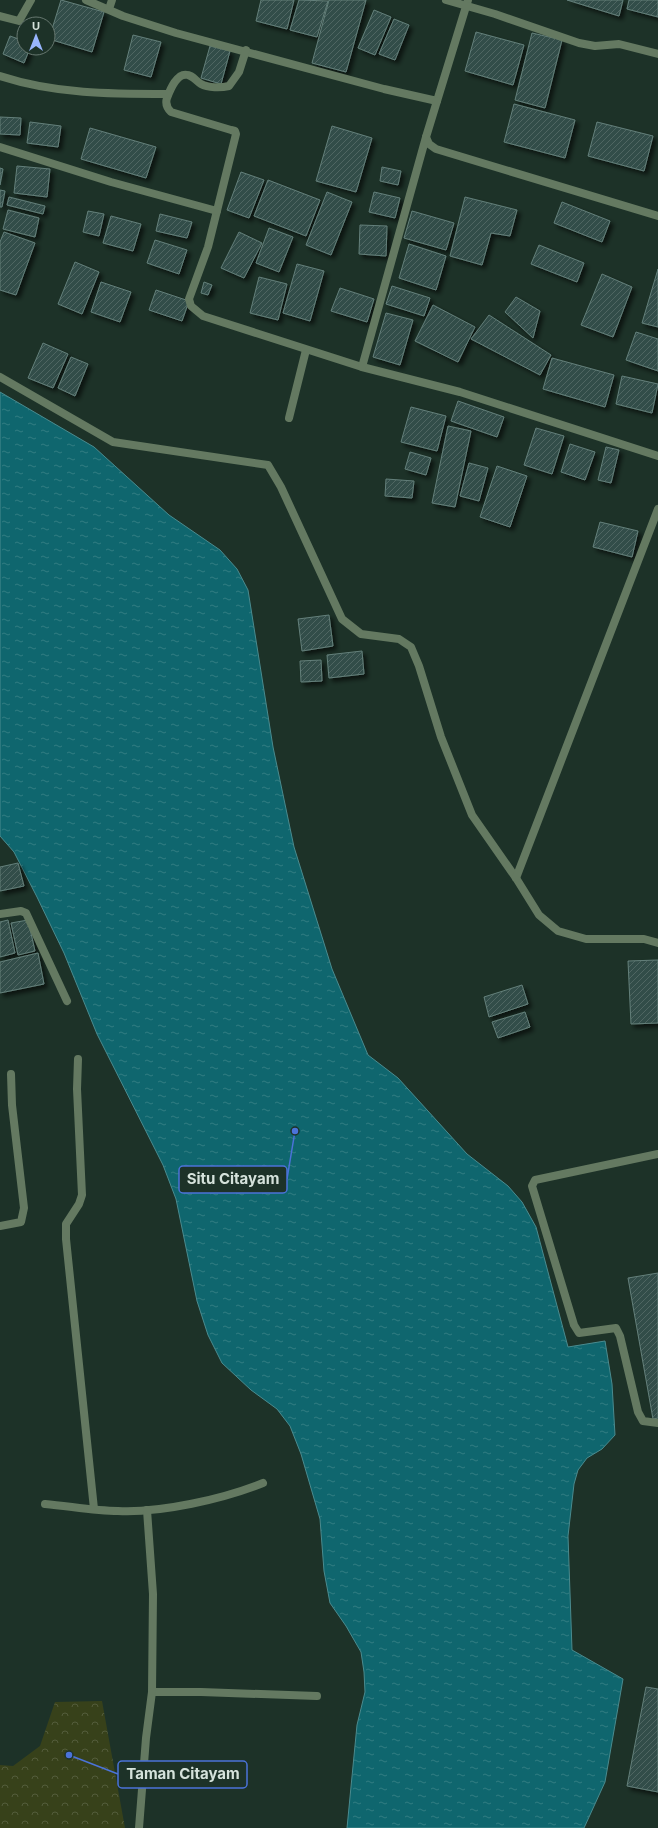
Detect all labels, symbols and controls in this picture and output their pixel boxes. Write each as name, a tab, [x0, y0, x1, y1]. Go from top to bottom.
north arrow	[16, 16, 56, 56]
text: U	[32, 19, 40, 33]
callout: Situ Citayam	[179, 1166, 287, 1193]
text: Situ Citayam	[187, 1169, 279, 1188]
callout: Taman Citayam	[118, 1761, 247, 1788]
text: Taman Citayam	[126, 1764, 240, 1783]

